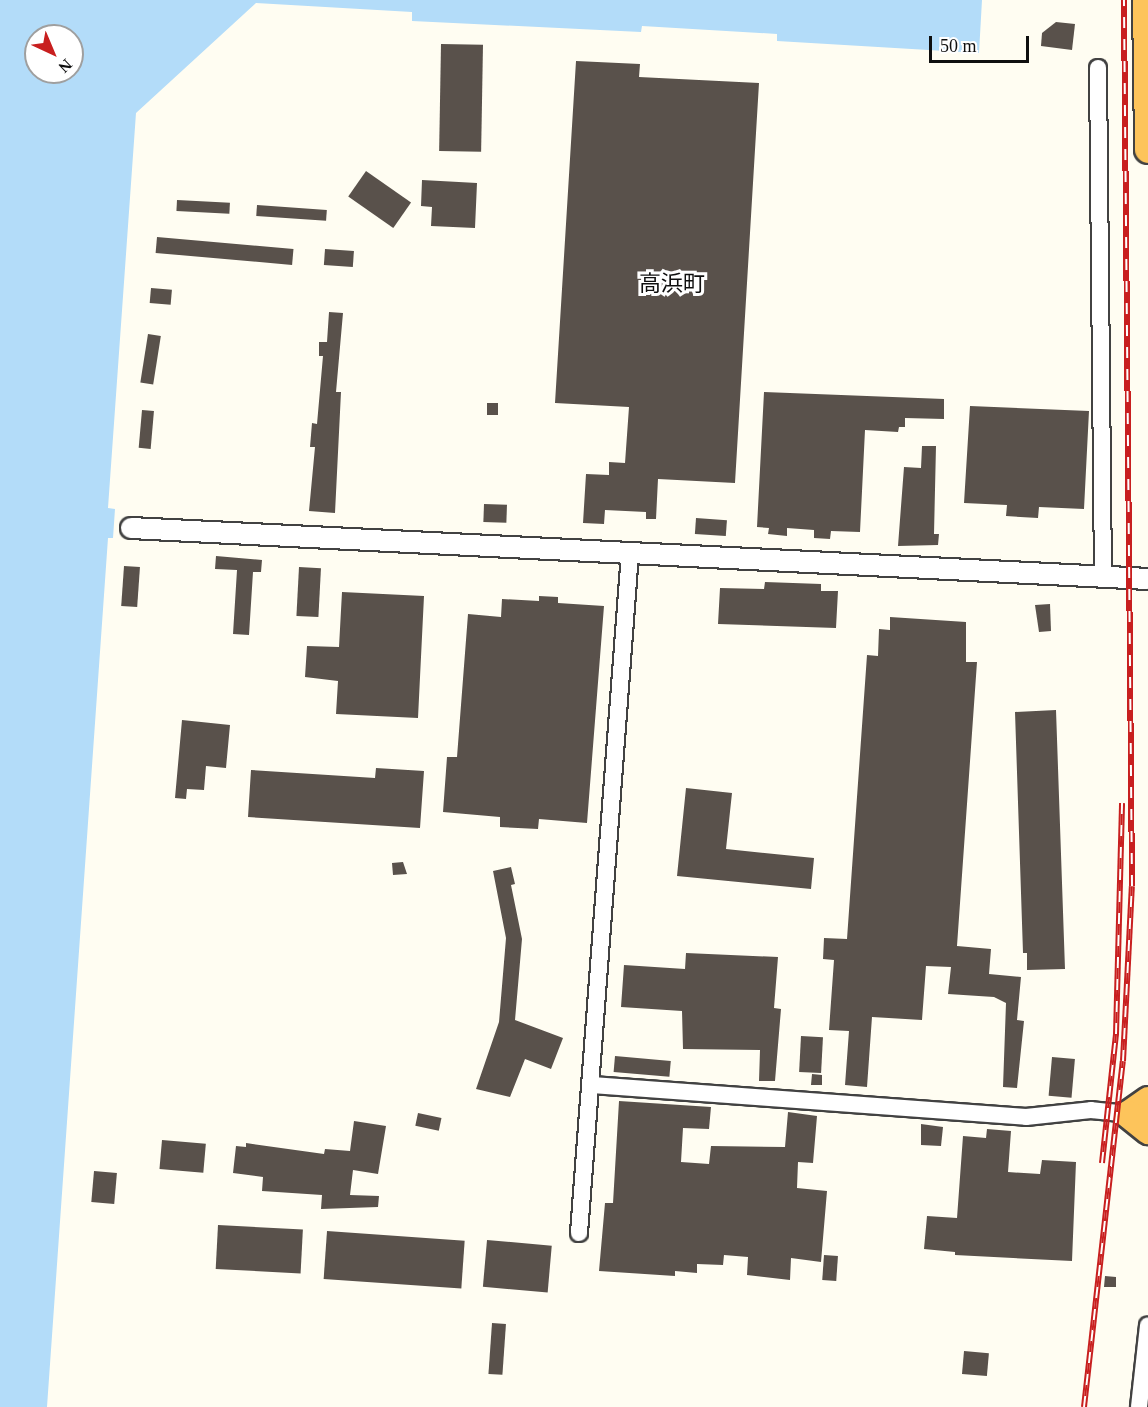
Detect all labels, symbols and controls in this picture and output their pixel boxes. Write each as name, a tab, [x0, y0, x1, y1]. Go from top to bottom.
north arrow	[24, 24, 84, 84]
scale bar	[932, 24, 1032, 62]
text: 50 m	[940, 36, 977, 56]
text: N	[55, 56, 76, 76]
district label: 高浜町	[639, 271, 705, 297]

